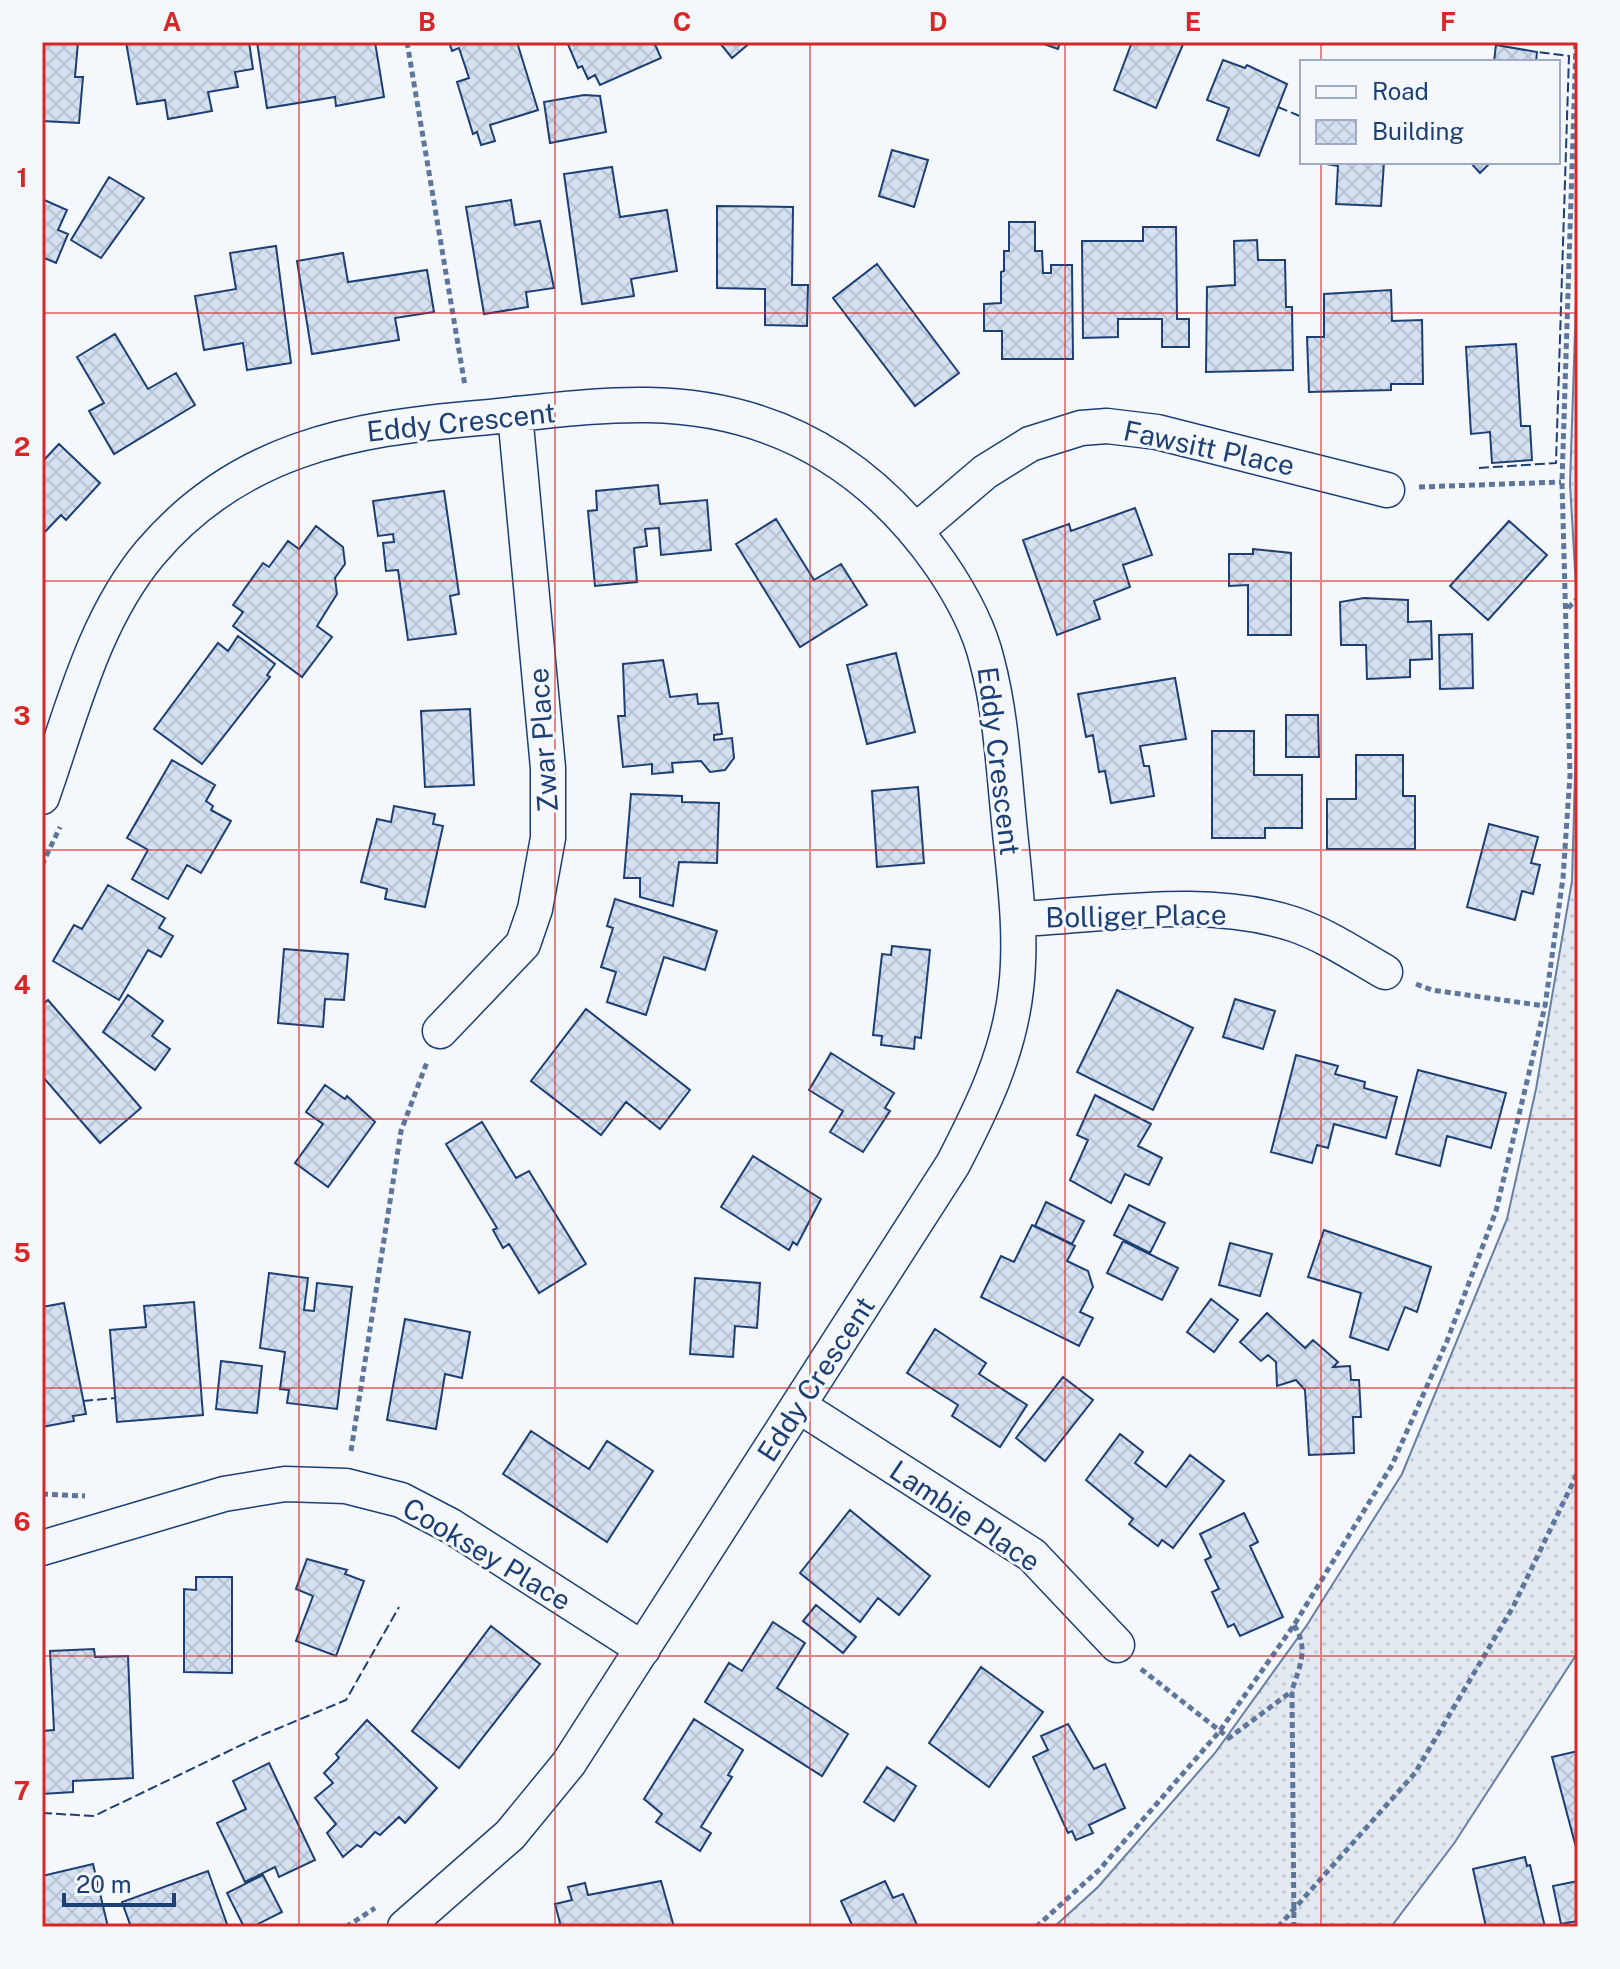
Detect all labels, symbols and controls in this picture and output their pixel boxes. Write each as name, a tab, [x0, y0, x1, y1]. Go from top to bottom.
text: A	[163, 6, 182, 37]
text: B	[418, 6, 436, 37]
text: C	[673, 6, 691, 37]
text: D	[929, 6, 947, 37]
text: E	[1185, 6, 1201, 37]
text: F	[1440, 6, 1456, 37]
legend	[1300, 60, 1560, 164]
text: Road	[1372, 77, 1429, 105]
text: Building	[1372, 117, 1464, 145]
text: 1	[16, 162, 28, 193]
street label: Eddy Crescent	[365, 395, 557, 448]
street label: Fawsitt Place	[1121, 413, 1298, 482]
text: 2	[14, 431, 30, 462]
street label: Eddy Crescent	[972, 665, 1027, 857]
street label: Zwar Place	[521, 667, 564, 813]
text: 3	[13, 700, 31, 731]
street label: Bolliger Place	[1045, 897, 1227, 934]
text: 4	[13, 969, 31, 1000]
text: 5	[13, 1237, 31, 1268]
street label: Eddy Crescent	[750, 1290, 881, 1467]
street label: Lambie Place	[884, 1453, 1047, 1578]
street label: Cooksey Place	[397, 1490, 577, 1617]
text: 6	[13, 1506, 31, 1537]
text: 7	[14, 1775, 30, 1806]
scale bar	[64, 1857, 174, 1907]
text: 20 m	[76, 1870, 132, 1898]

